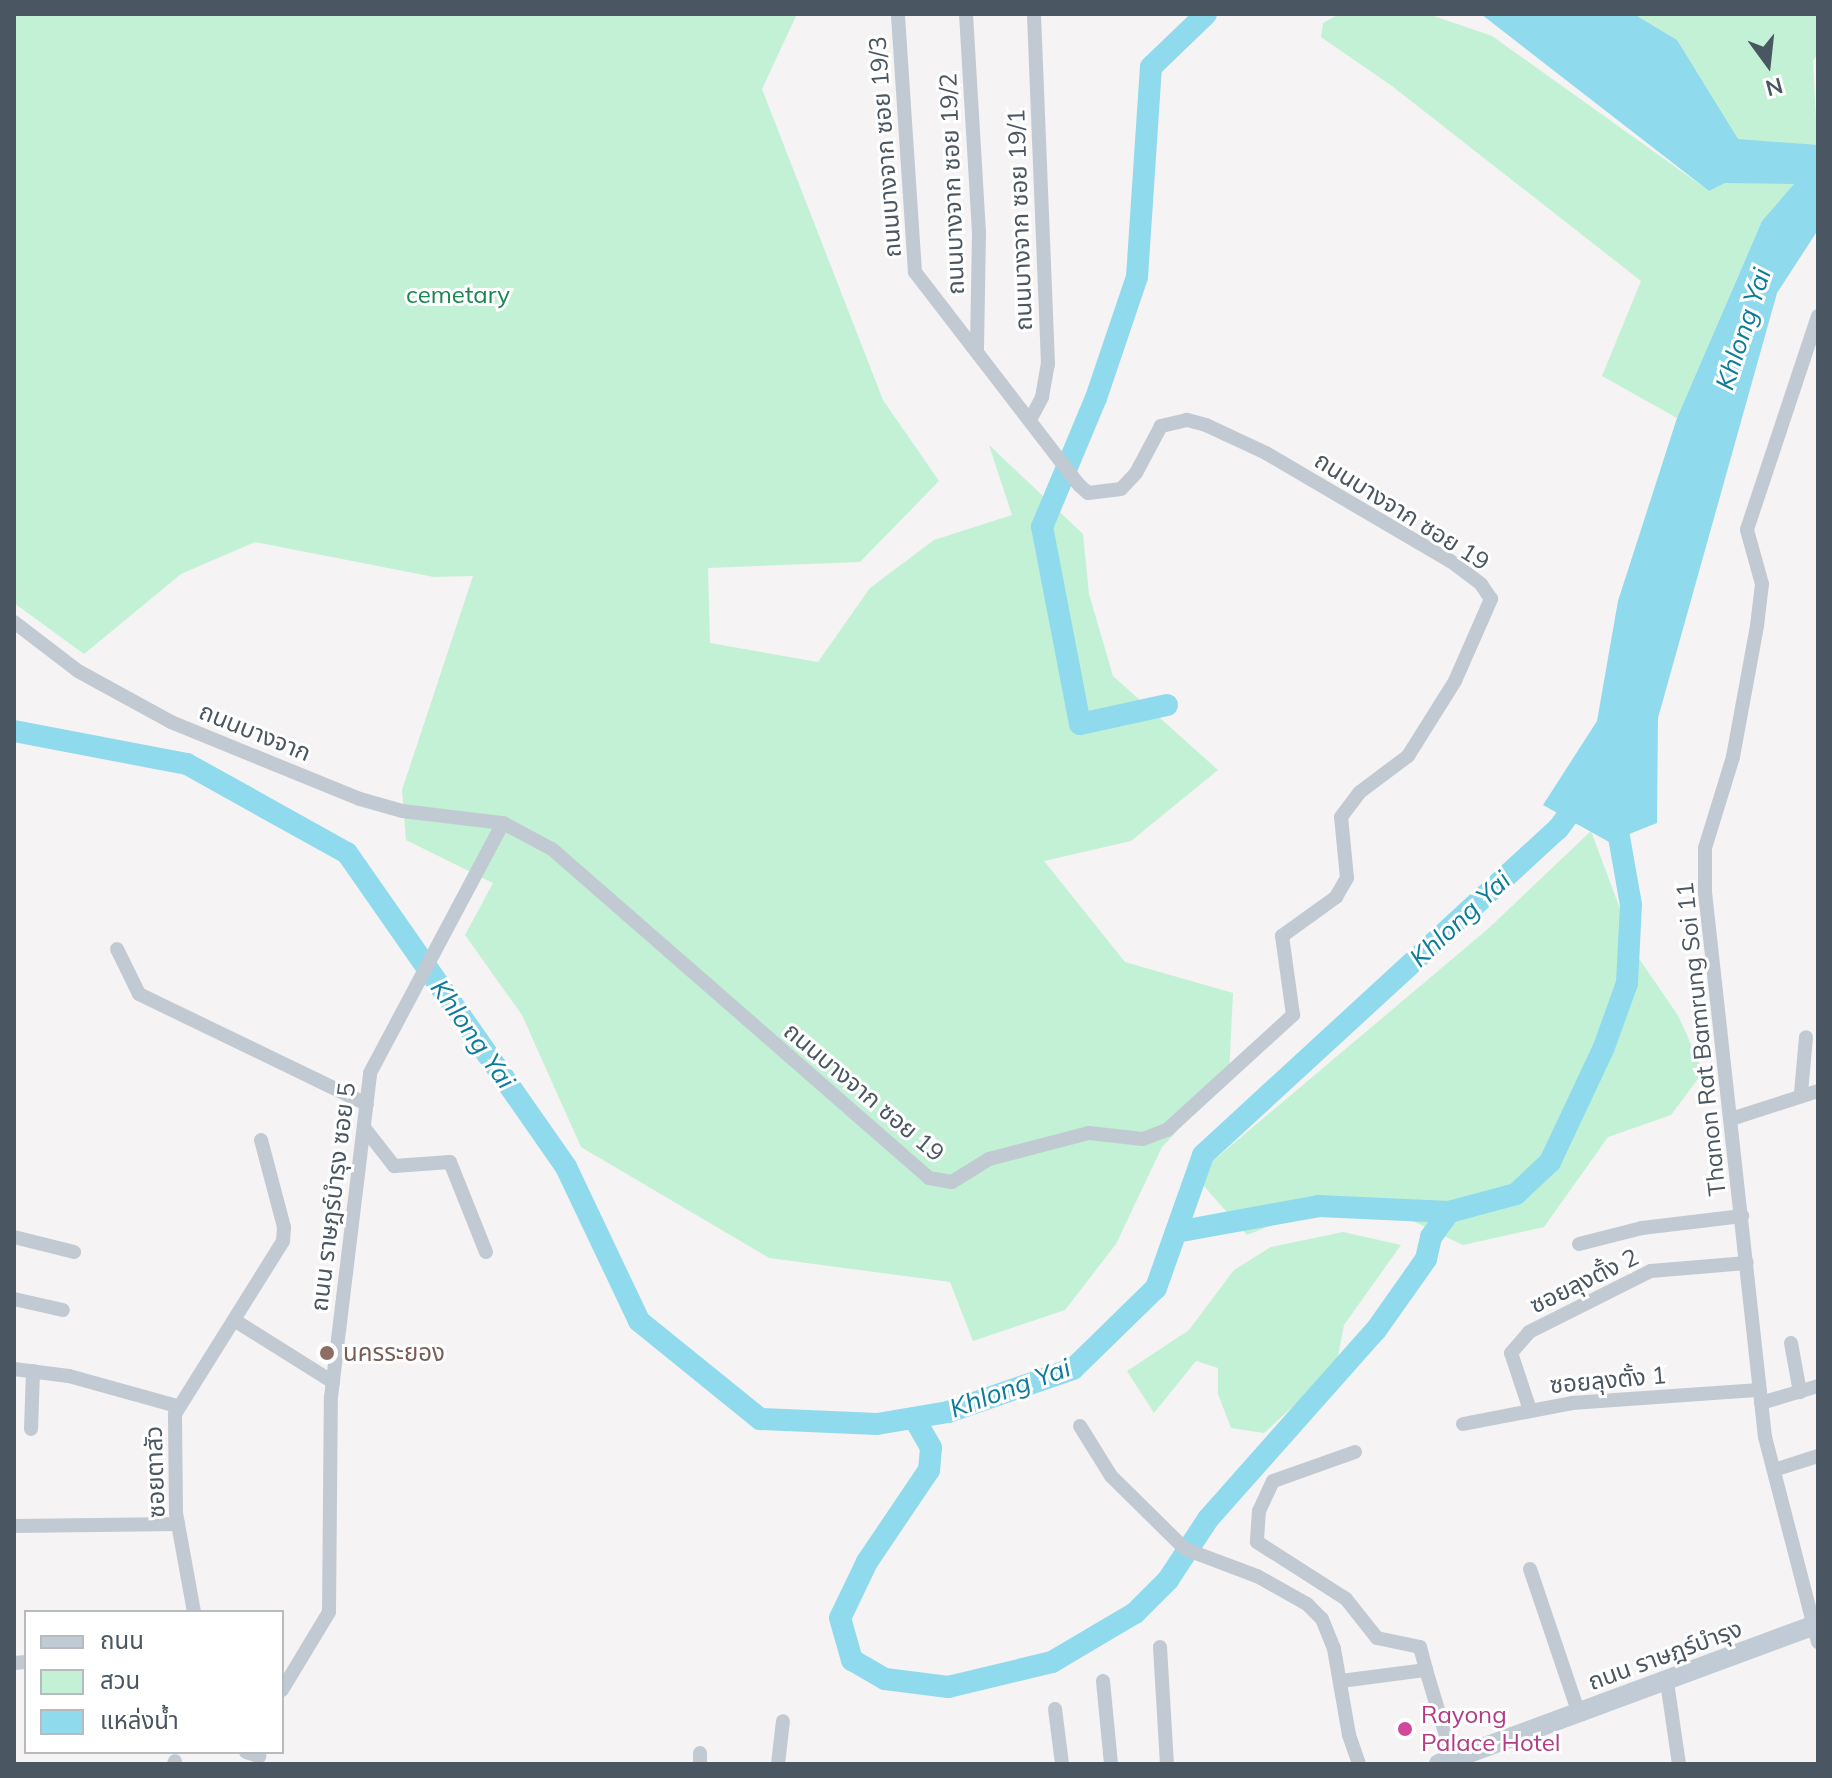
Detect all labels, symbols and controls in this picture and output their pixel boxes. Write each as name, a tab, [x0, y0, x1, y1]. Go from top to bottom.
north arrow	[1728, 24, 1808, 104]
street label: ถนนบางจาก ซอย 19/3	[863, 35, 907, 259]
text: N	[1763, 72, 1786, 103]
street label: ถนนบางจาก ซอย 19/2	[934, 73, 970, 295]
street label: ถนนบางจาก ซอย 19/1	[1002, 109, 1038, 331]
water label: Khlong Yai	[1709, 264, 1777, 394]
park label: cemetary	[406, 281, 510, 309]
street label: ถนนบางจาก ซอย 19	[1309, 446, 1495, 576]
street label: ถนนบางจาก	[195, 697, 315, 767]
water label: Khlong Yai	[1403, 865, 1517, 973]
street label: Thanon Rat Bamrung Soi 11	[1670, 881, 1732, 1197]
water label: Khlong Yai	[424, 973, 522, 1095]
street label: ถนนบางจาก ซอย 19	[778, 1016, 950, 1168]
street label: ถนน ราษฎร์บำรุง ซอย 5	[305, 1081, 361, 1313]
street label: ซอยลุงตั้ง 2	[1525, 1242, 1643, 1320]
place label: นครระยอง	[343, 1339, 445, 1367]
marker: นครระยอง	[318, 1344, 336, 1362]
water label: Khlong Yai	[945, 1352, 1075, 1424]
street label: ซอยลุงตั้ง 1	[1549, 1361, 1667, 1399]
street label: ซอยตาสัว	[139, 1426, 171, 1518]
legend	[24, 1610, 284, 1754]
street label: ถนน ราษฎร์บำรุง	[1584, 1614, 1746, 1696]
text: ถนน	[100, 1625, 144, 1655]
text: สวน	[100, 1665, 140, 1695]
place label: Rayong Palace Hotel	[1421, 1701, 1561, 1757]
text: แหล่งน้ำ	[100, 1705, 179, 1735]
marker: Rayong Palace Hotel	[1396, 1720, 1414, 1738]

